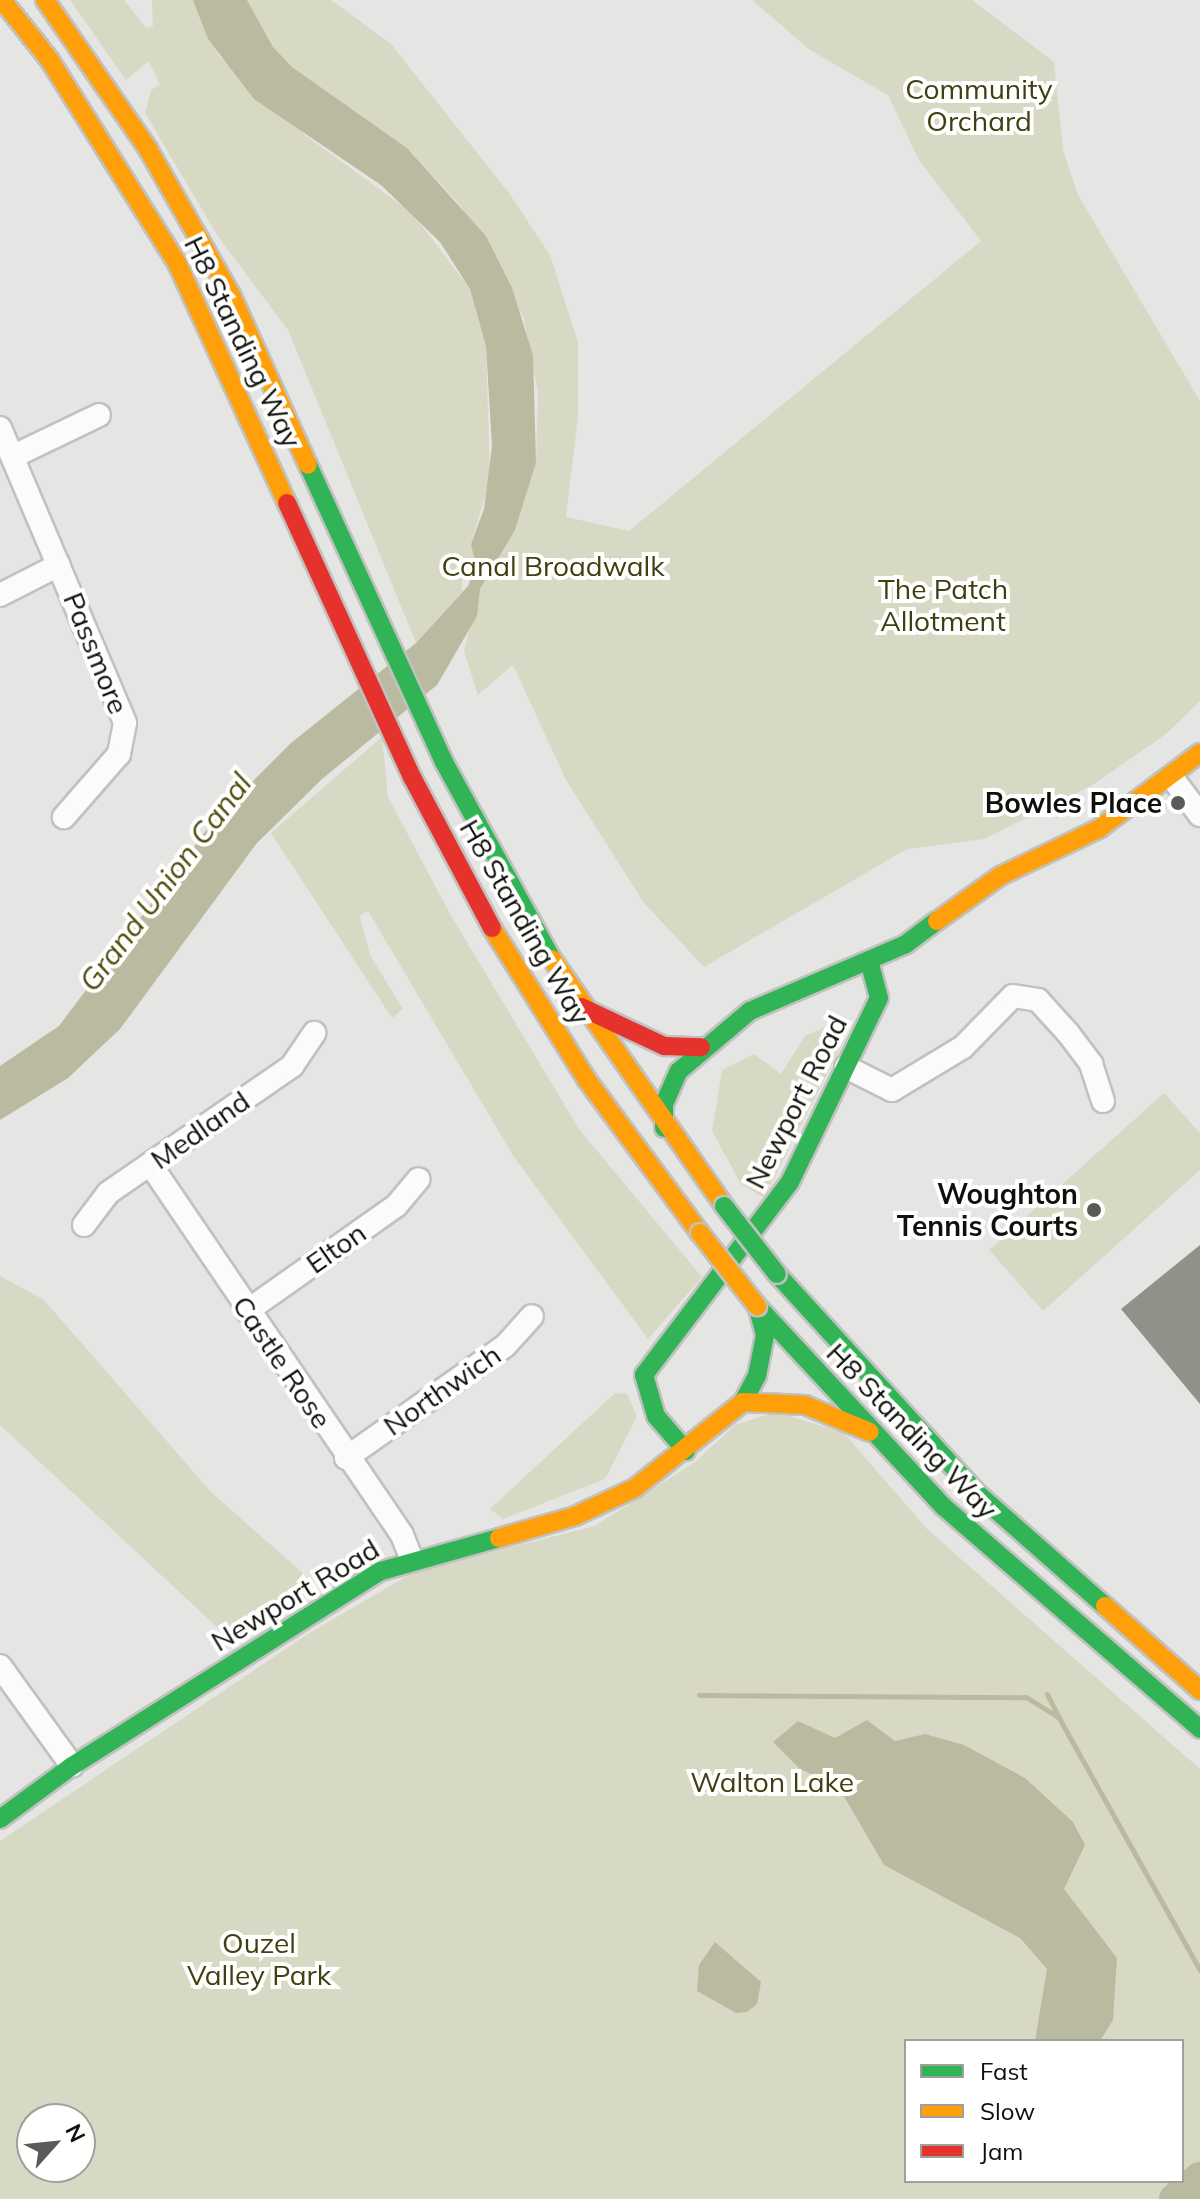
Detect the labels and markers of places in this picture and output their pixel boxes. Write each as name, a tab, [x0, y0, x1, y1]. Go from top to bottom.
place label: Bowles Place	[985, 786, 1162, 820]
marker: Bowles Place	[1169, 794, 1187, 812]
place label: Woughton Tennis Courts	[897, 1177, 1078, 1243]
marker: Woughton Tennis Courts	[1085, 1201, 1103, 1219]

